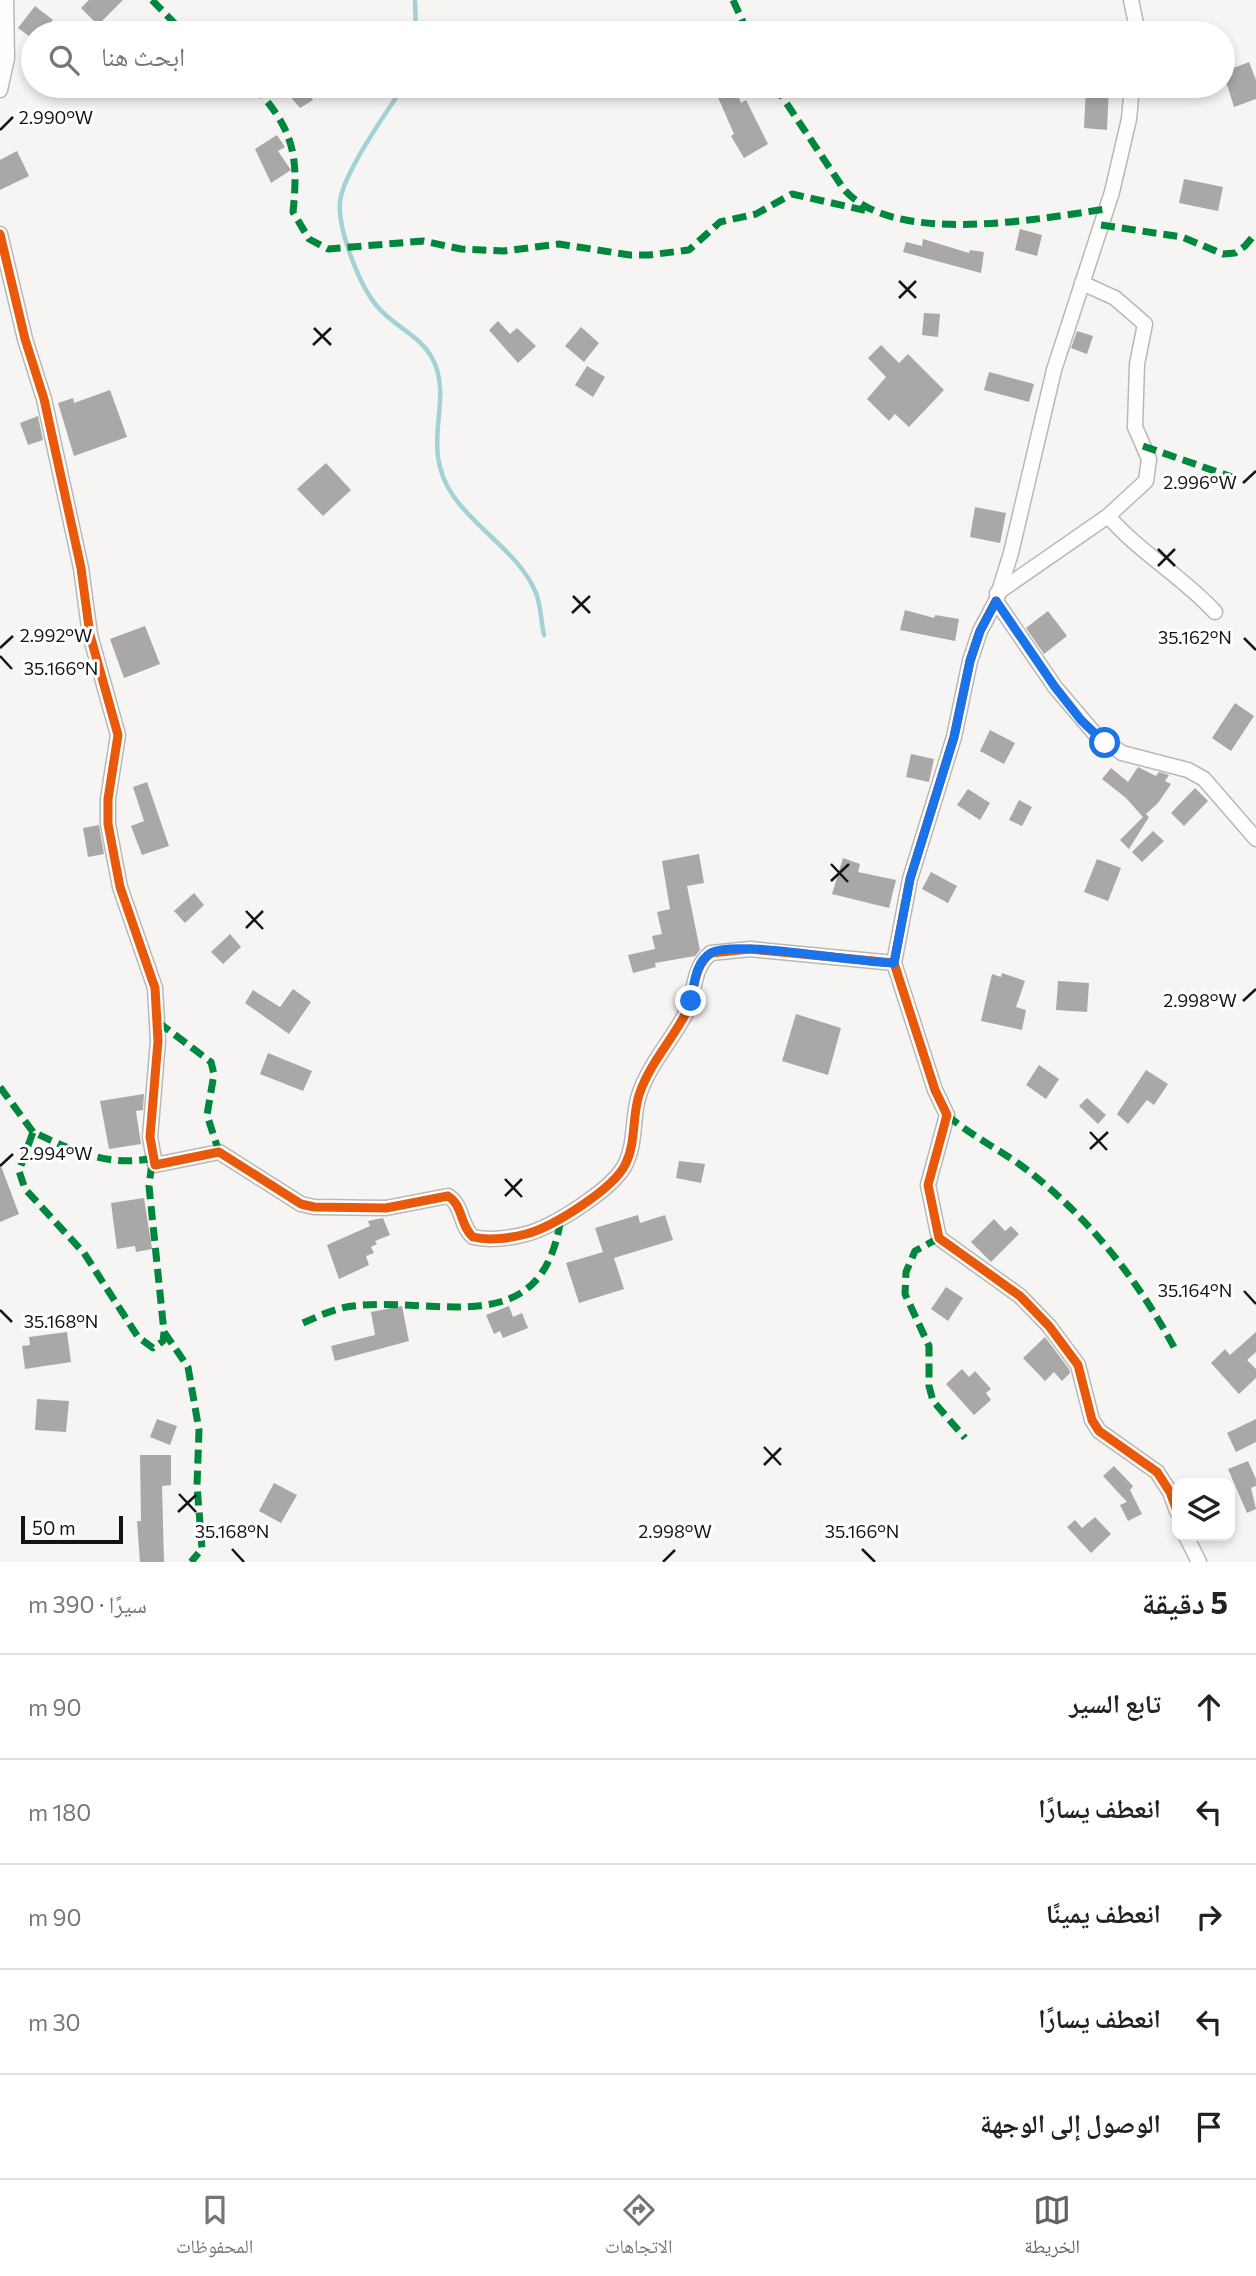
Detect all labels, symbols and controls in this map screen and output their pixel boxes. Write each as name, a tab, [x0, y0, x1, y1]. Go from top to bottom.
search box	[21, 21, 1235, 98]
text: ابحث هنا	[101, 40, 185, 71]
icon: search	[45, 41, 83, 79]
text: 2.990°W	[19, 106, 93, 128]
text: 2.996°W	[1163, 471, 1237, 493]
text: 2.992°W	[20, 624, 92, 646]
text: 35.162°N	[1158, 626, 1232, 648]
text: 35.166°N	[24, 657, 98, 679]
route start	[1089, 727, 1120, 758]
route end	[675, 985, 706, 1016]
text: 2.998°W	[1163, 989, 1237, 1011]
text: 2.994°W	[19, 1142, 93, 1164]
text: 35.164°N	[1158, 1279, 1232, 1301]
text: 35.168°N	[24, 1310, 98, 1332]
map controls	[1172, 1478, 1235, 1541]
button: layers	[1172, 1478, 1235, 1541]
scale bar	[21, 1513, 122, 1545]
text: 50 m	[32, 1516, 76, 1539]
text: 35.168°N	[195, 1520, 269, 1542]
text: 2.998°W	[638, 1520, 712, 1542]
text: 35.166°N	[825, 1520, 899, 1542]
text: 5 دقيقة	[1142, 1583, 1228, 1620]
text: سيرًا · 390 m	[28, 1590, 147, 1618]
text: تابع السير	[1069, 1687, 1161, 1718]
icon: ahead	[1190, 1688, 1228, 1726]
text: 90 m	[28, 1693, 81, 1721]
text: انعطف يسارًا	[1038, 1792, 1161, 1823]
icon: left	[1190, 1793, 1228, 1831]
text: 180 m	[28, 1798, 91, 1826]
text: انعطف يمينًا	[1046, 1897, 1161, 1928]
icon: right	[1190, 1898, 1228, 1936]
text: 90 m	[28, 1903, 81, 1931]
text: انعطف يسارًا	[1038, 2002, 1161, 2033]
icon: left	[1190, 2003, 1228, 2041]
text: 30 m	[28, 2008, 81, 2036]
text: الوصول إلى الوجهة	[980, 2107, 1161, 2138]
icon: arrive	[1190, 2108, 1228, 2146]
tab: المحفوظات	[176, 2191, 253, 2265]
tab: الاتجاهات	[605, 2191, 672, 2265]
tab: الخريطة	[1024, 2191, 1080, 2265]

